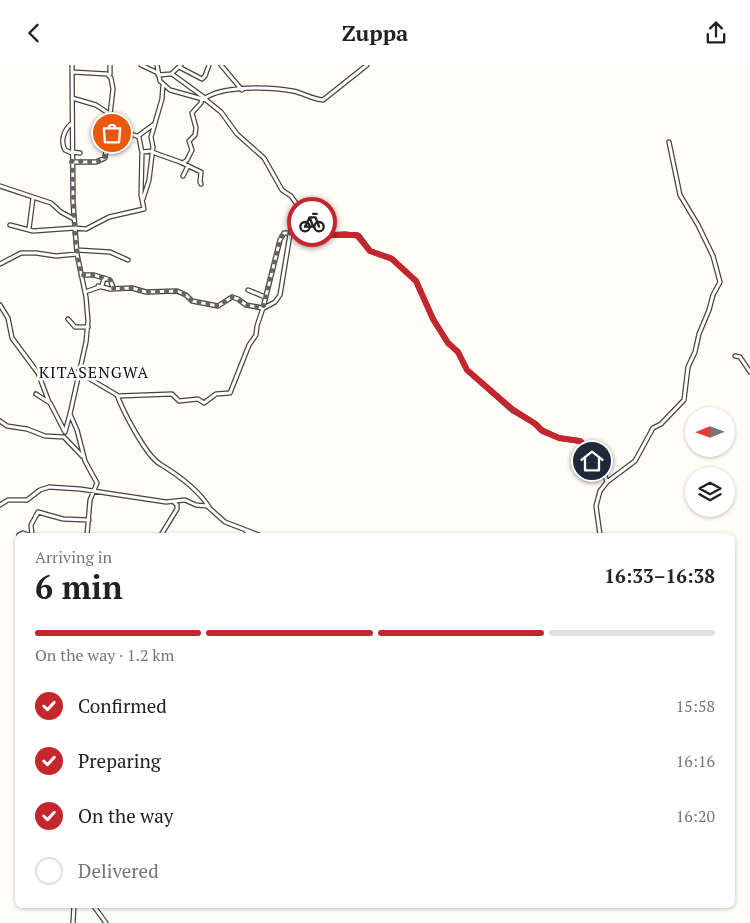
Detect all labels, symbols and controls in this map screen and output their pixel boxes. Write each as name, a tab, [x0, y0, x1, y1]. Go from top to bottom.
text: Zuppa	[342, 18, 408, 47]
icon: back	[20, 19, 48, 47]
icon: share	[702, 19, 730, 47]
pin	[91, 112, 133, 154]
icon: bag	[98, 119, 126, 147]
courier	[287, 197, 337, 247]
icon: bike	[298, 208, 326, 236]
district label: KITASENGWA	[39, 361, 149, 383]
north arrow	[685, 407, 735, 457]
map controls	[685, 407, 735, 517]
pin	[571, 440, 613, 482]
icon: home	[578, 447, 606, 475]
button: layers	[685, 467, 735, 517]
text: Arriving in	[35, 546, 112, 568]
text: 16:33–16:38	[604, 563, 715, 588]
text: 6 min	[35, 566, 123, 608]
text: On the way · 1.2 km	[35, 644, 174, 666]
icon: check	[35, 692, 63, 720]
text: Confirmed	[78, 693, 167, 718]
text: 15:58	[676, 695, 715, 717]
icon: check	[35, 747, 63, 775]
text: Preparing	[78, 748, 161, 773]
text: 16:16	[676, 750, 715, 772]
icon: check	[35, 802, 63, 830]
text: On the way	[78, 803, 173, 828]
text: 16:20	[676, 805, 715, 827]
text: Delivered	[78, 858, 159, 883]

